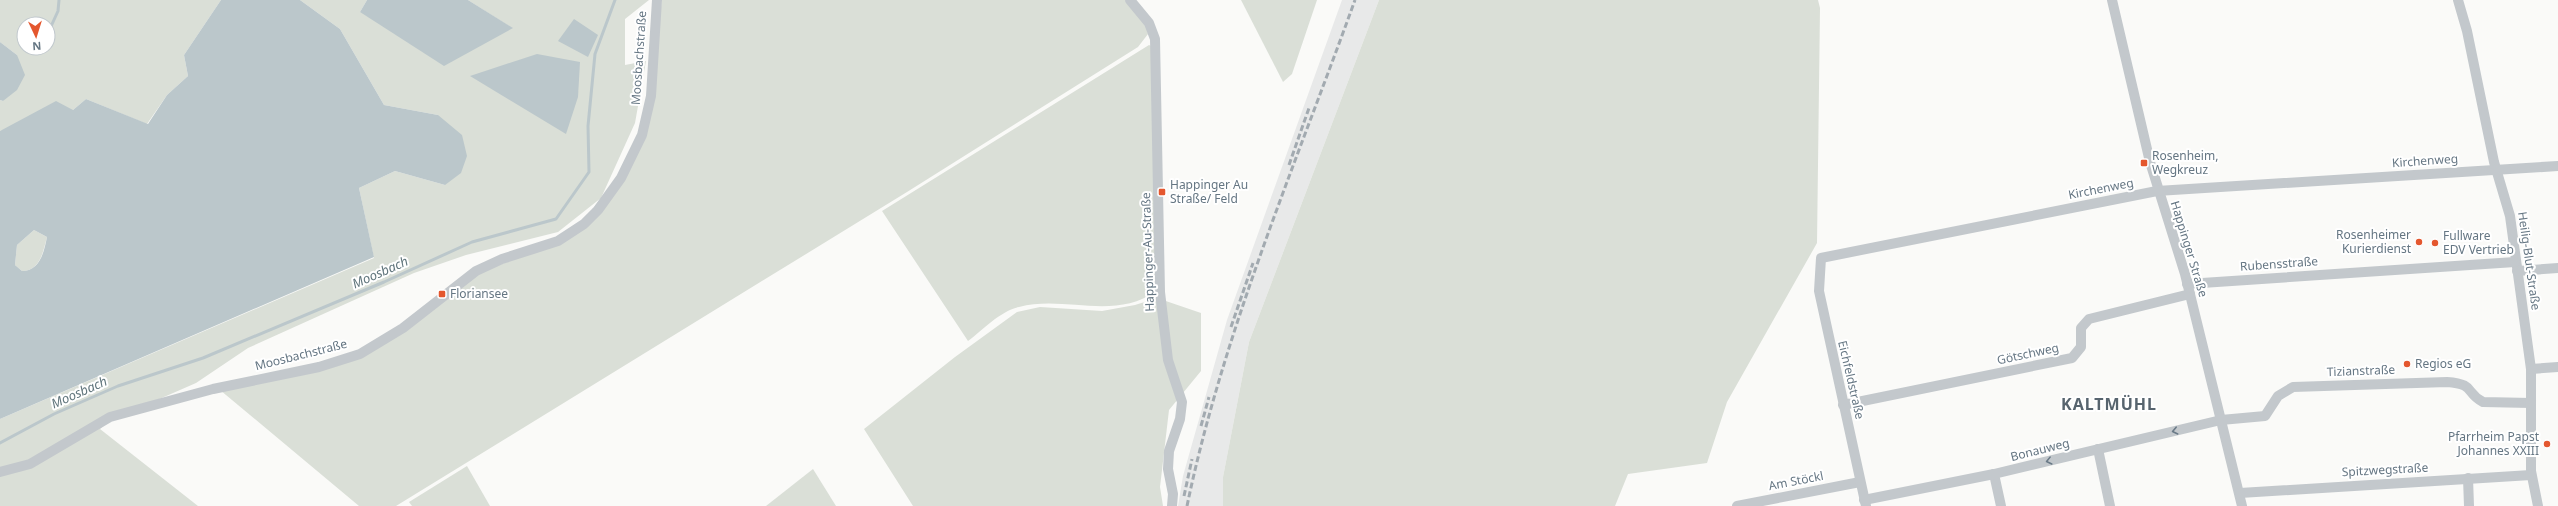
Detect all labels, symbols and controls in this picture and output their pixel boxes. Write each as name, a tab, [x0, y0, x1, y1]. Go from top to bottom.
street label: Moosbachstraße	[627, 10, 650, 106]
north arrow	[16, 16, 56, 56]
text: N	[32, 39, 42, 54]
place label: Rosenheim, Wegkreuz	[2152, 147, 2218, 178]
street label: Kirchenweg	[2391, 150, 2459, 171]
marker: Rosenheim, Wegkreuz	[2139, 158, 2149, 168]
street label: Kirchenweg	[2067, 174, 2135, 203]
place label: Happinger Au Straße/ Feld	[1170, 176, 1248, 207]
marker: Happinger Au Straße/ Feld	[1157, 187, 1167, 197]
street label: Happinger-Au-Straße	[1137, 192, 1158, 312]
street label: Happinger Straße	[2167, 199, 2212, 299]
street label: Heilig-Blut-Straße	[2514, 211, 2545, 312]
place label: Rosenheimer Kurierdienst	[2336, 226, 2412, 257]
place label: Fullware EDV Vertrieb	[2443, 227, 2514, 258]
marker: Rosenheimer Kurierdienst	[2414, 237, 2424, 247]
marker: Fullware EDV Vertrieb	[2430, 238, 2440, 248]
water label: Moosbach	[349, 252, 411, 292]
street label: Rubensstraße	[2239, 252, 2319, 275]
place label: Floriansee	[450, 285, 508, 302]
marker: Floriansee	[437, 289, 447, 299]
street label: Moosbachstraße	[253, 335, 349, 374]
street label: Eichfeldstraße	[1834, 339, 1869, 421]
street label: Götschweg	[1995, 339, 2060, 368]
place label: Regios eG	[2415, 355, 2471, 372]
marker: Regios eG	[2402, 359, 2412, 369]
street label: Tizianstraße	[2326, 361, 2396, 380]
water label: Moosbach	[48, 372, 110, 412]
district label: KALTMÜHL	[2061, 393, 2157, 415]
one-way arrow	[2172, 426, 2178, 434]
place label: Pfarrheim Papst Johannes XXIII	[2448, 428, 2540, 459]
street label: Bonauweg	[2009, 434, 2071, 465]
marker: Pfarrheim Papst Johannes XXIII	[2542, 439, 2552, 449]
one-way arrow	[2045, 456, 2052, 464]
street label: Spitzwegstraße	[2341, 459, 2429, 480]
street label: Am Stöckl	[1767, 467, 1825, 494]

